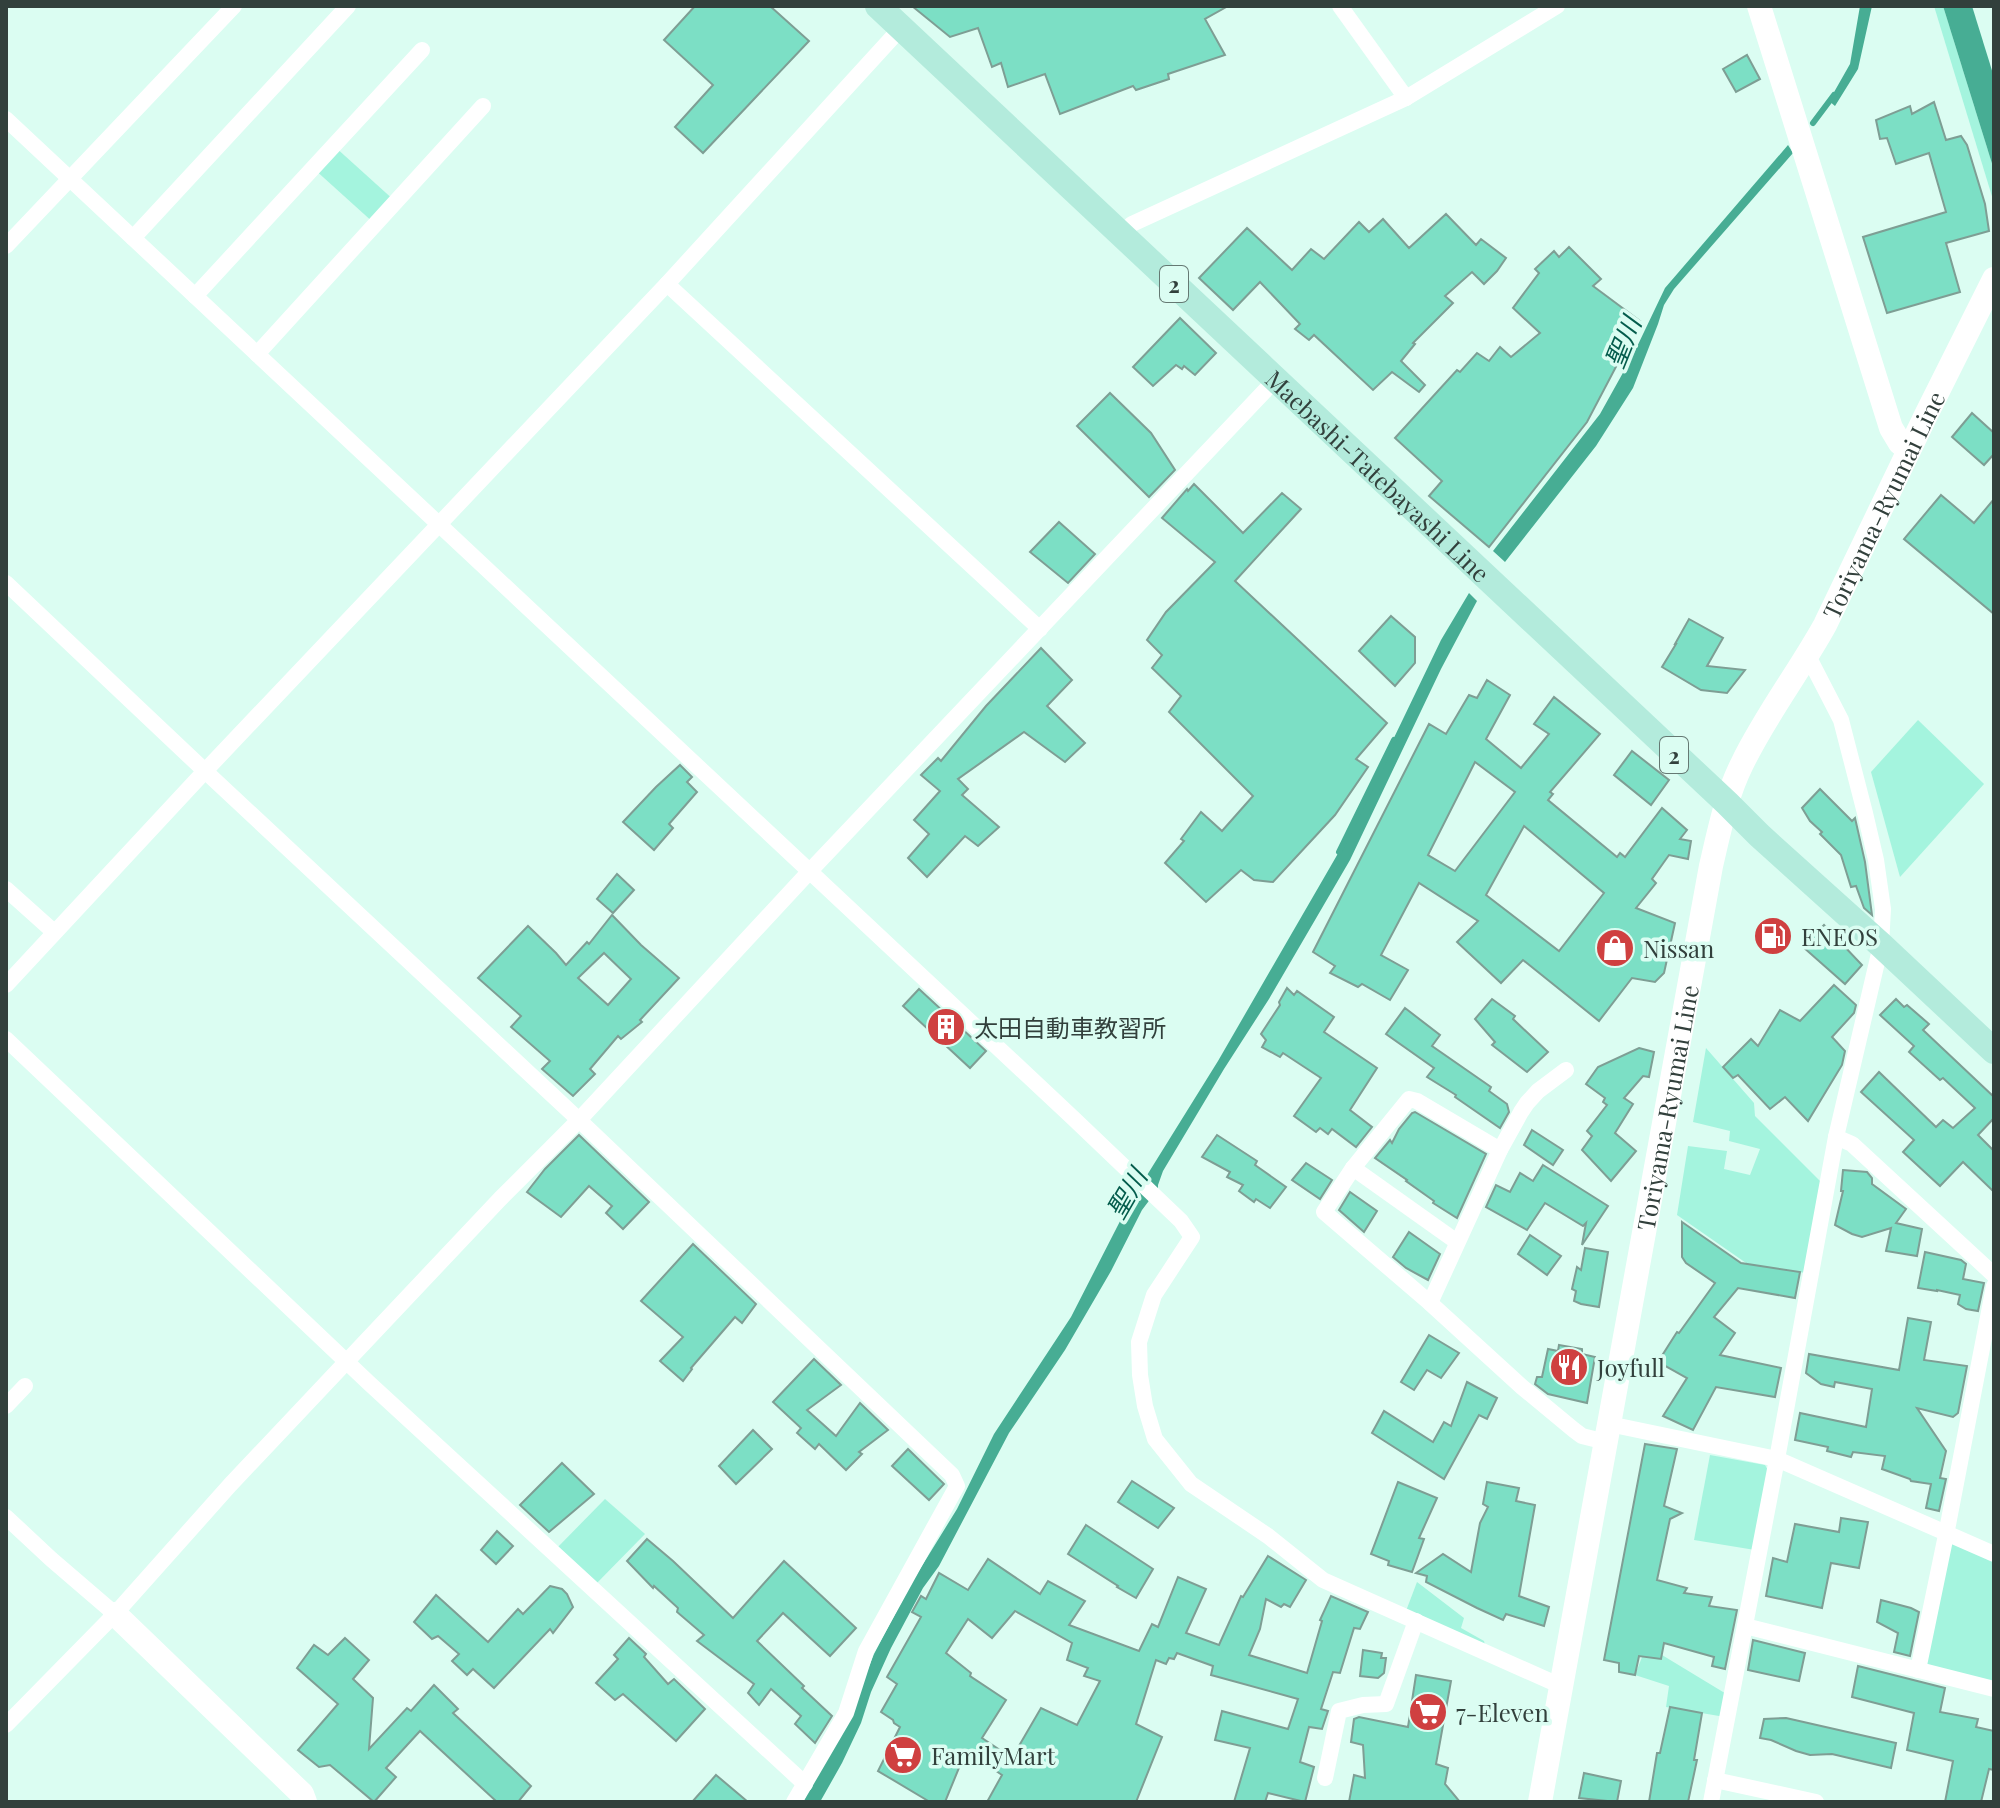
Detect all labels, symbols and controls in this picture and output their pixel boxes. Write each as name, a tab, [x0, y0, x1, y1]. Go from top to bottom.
road number: 2	[1160, 266, 1188, 302]
water label: 聖川	[1596, 309, 1649, 373]
street label: Maebashi-Tatebayashi Line	[1259, 363, 1497, 588]
street label: Toriyama-Ryumai Line	[1815, 385, 1952, 624]
road number: 2	[1660, 737, 1688, 773]
fuel station icon: ENEOS	[1752, 915, 1794, 957]
place label: ENEOS	[1801, 920, 1878, 952]
shop icon: Nissan	[1594, 927, 1636, 969]
place label: Nissan	[1643, 932, 1714, 964]
street label: Toriyama-Ryumai Line	[1629, 982, 1705, 1233]
building icon: 太田自動車教習所	[925, 1006, 967, 1048]
place label: 太田自動車教習所	[974, 1011, 1166, 1043]
water label: 聖川	[1098, 1159, 1156, 1224]
restaurant icon: Joyfull	[1548, 1346, 1590, 1388]
place label: Joyfull	[1596, 1351, 1665, 1383]
supermarket icon: 7-Eleven	[1407, 1691, 1449, 1733]
place label: 7-Eleven	[1456, 1696, 1549, 1728]
supermarket icon: FamilyMart	[882, 1734, 924, 1776]
place label: FamilyMart	[931, 1739, 1056, 1771]

